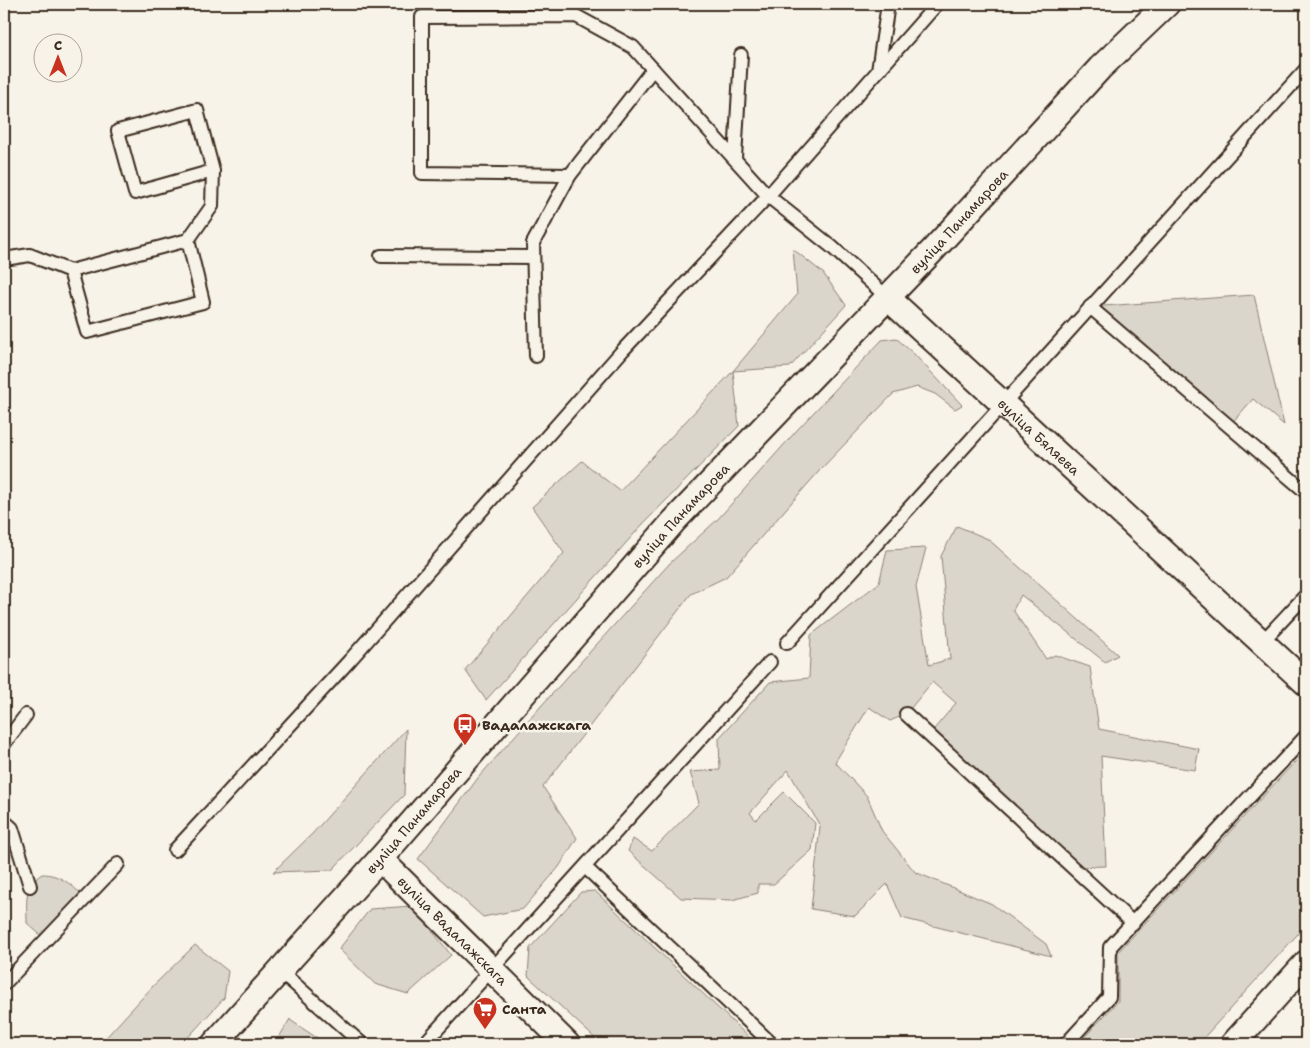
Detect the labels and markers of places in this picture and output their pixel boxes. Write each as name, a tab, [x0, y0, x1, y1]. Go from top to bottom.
bus stop icon: Вадалажскага	[452, 712, 478, 746]
place label: Вадалажскага	[482, 716, 592, 734]
supermarket icon: Санта	[472, 996, 498, 1030]
place label: Санта	[502, 1000, 547, 1018]

